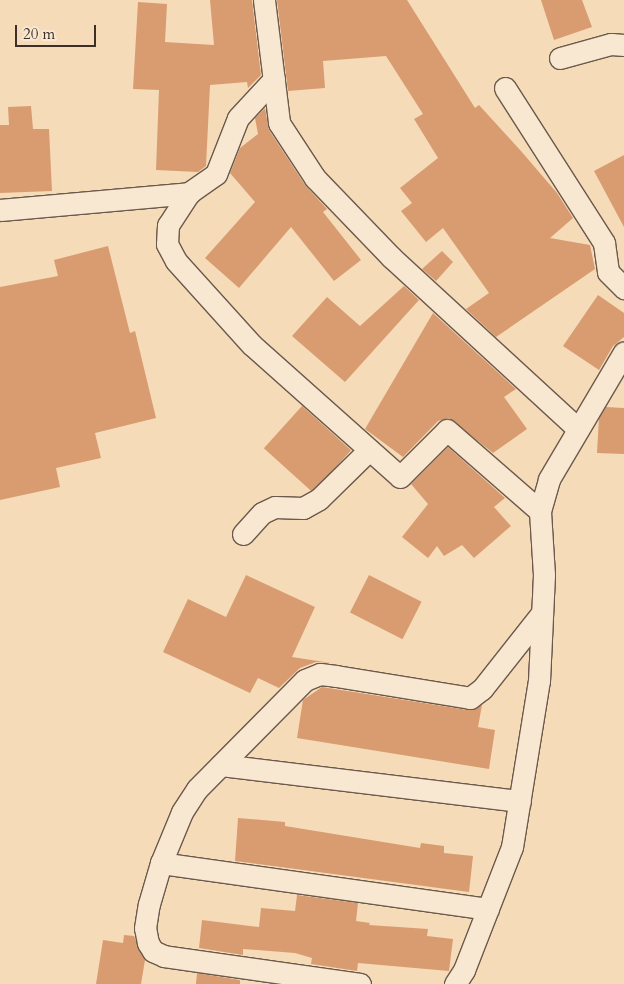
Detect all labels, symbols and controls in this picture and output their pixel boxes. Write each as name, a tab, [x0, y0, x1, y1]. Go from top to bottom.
scale bar	[18, 15, 99, 47]
text: 20 m	[23, 24, 55, 44]

